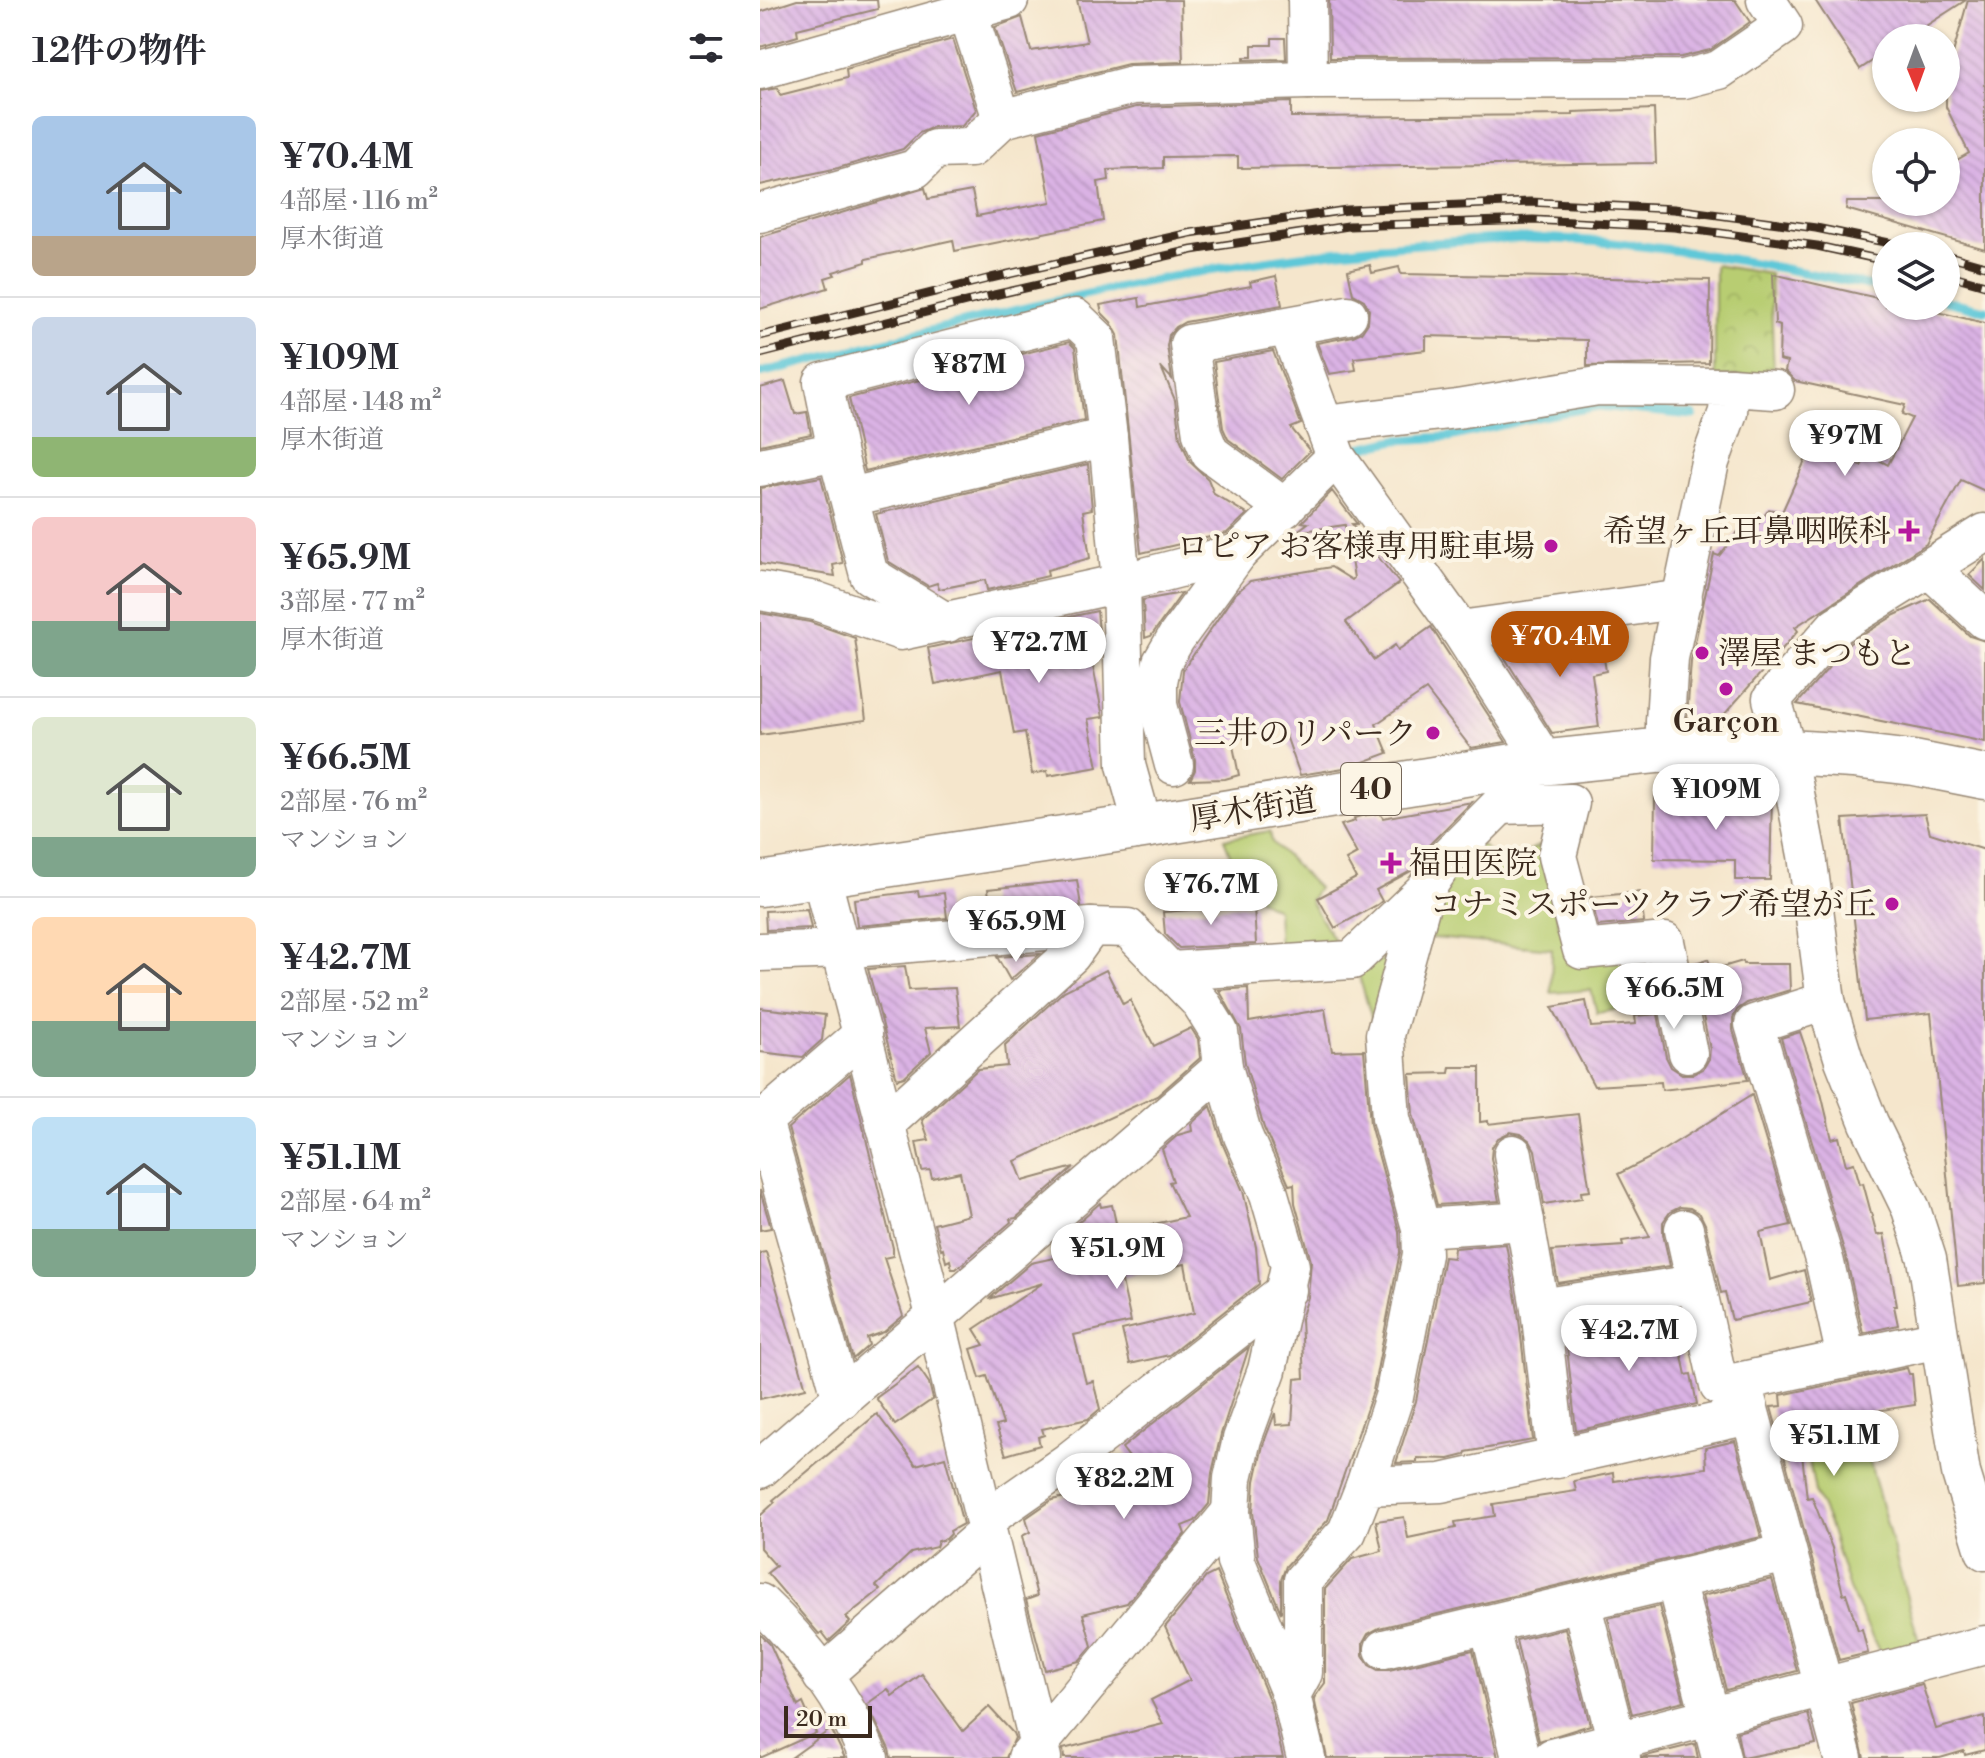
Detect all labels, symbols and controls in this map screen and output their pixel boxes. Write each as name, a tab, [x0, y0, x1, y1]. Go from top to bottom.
north arrow	[1872, 24, 1960, 112]
map controls	[1872, 24, 1960, 320]
icon: filters	[684, 26, 728, 70]
text: 12件の物件	[32, 31, 206, 73]
button: locate	[1872, 128, 1960, 216]
text: ¥70.4M	[280, 137, 413, 179]
icon: home	[96, 148, 192, 244]
text: 4部屋 · 116 m²	[280, 185, 438, 217]
text: 厚木街道	[280, 223, 384, 255]
button: layers	[1872, 232, 1960, 320]
text: ¥109M	[280, 338, 399, 380]
pin: ¥87M	[922, 339, 1016, 407]
icon: home	[96, 349, 192, 445]
text: ¥87M	[931, 349, 1007, 381]
text: 4部屋 · 148 m²	[280, 386, 441, 418]
pin: ¥97M	[1798, 410, 1892, 478]
text: ¥97M	[1807, 420, 1883, 452]
text: 厚木街道	[280, 424, 384, 456]
place label: 希望ヶ丘耳鼻咽喉科	[1603, 512, 1891, 552]
marker: 希望ヶ丘耳鼻咽喉科	[1898, 520, 1920, 542]
place label: ロピア お客様専用駐車場	[1176, 527, 1535, 567]
marker: ロピア お客様専用駐車場	[1542, 537, 1560, 555]
text: ¥65.9M	[280, 538, 411, 580]
icon: home	[96, 549, 192, 645]
text: 3部屋 · 77 m²	[280, 586, 425, 618]
pin: ¥70.4M	[1495, 611, 1625, 679]
pin: ¥72.7M	[974, 617, 1104, 685]
text: ¥70.4M	[1509, 621, 1611, 653]
text: 厚木街道	[280, 624, 384, 656]
text: ¥72.7M	[990, 627, 1088, 659]
place label: 澤屋 まつもと	[1718, 634, 1917, 674]
marker: 澤屋 まつもと	[1693, 644, 1711, 662]
marker: Garçon	[1717, 680, 1735, 698]
place label: Garçon	[1673, 702, 1779, 742]
place label: 三井のリパーク	[1194, 714, 1417, 754]
marker: 三井のリパーク	[1424, 724, 1442, 742]
text: ¥66.5M	[280, 738, 411, 780]
icon: home	[96, 749, 192, 845]
road number: 40	[1341, 763, 1401, 815]
pin: ¥109M	[1660, 764, 1772, 832]
text: ¥109M	[1671, 774, 1761, 806]
street label: 厚木街道	[1187, 780, 1320, 840]
text: 2部屋 · 76 m²	[280, 786, 427, 818]
text: マンション	[280, 824, 409, 856]
place label: 福田医院	[1409, 844, 1537, 884]
marker: 福田医院	[1380, 852, 1402, 874]
pin: ¥76.7M	[1146, 859, 1276, 927]
text: ¥76.7M	[1162, 869, 1260, 901]
place label: コナミスポーツクラブ希望が丘	[1430, 885, 1876, 925]
marker: コナミスポーツクラブ希望が丘	[1883, 895, 1901, 913]
pin: ¥65.9M	[951, 896, 1081, 964]
text: ¥65.9M	[966, 906, 1066, 938]
text: ¥42.7M	[280, 938, 411, 980]
icon: home	[96, 949, 192, 1045]
pin: ¥66.5M	[1609, 963, 1739, 1031]
text: ¥66.5M	[1624, 973, 1724, 1005]
text: 2部屋 · 52 m²	[280, 986, 428, 1018]
text: マンション	[280, 1024, 409, 1056]
text: ¥51.1M	[280, 1138, 401, 1180]
icon: home	[96, 1149, 192, 1245]
text: 2部屋 · 64 m²	[280, 1186, 431, 1218]
pin: ¥51.9M	[1052, 1223, 1182, 1291]
text: マンション	[280, 1224, 409, 1256]
text: ¥51.9M	[1069, 1233, 1165, 1265]
pin: ¥42.7M	[1564, 1305, 1694, 1373]
text: ¥42.7M	[1579, 1315, 1679, 1347]
pin: ¥51.1M	[1769, 1410, 1899, 1478]
text: ¥51.1M	[1788, 1420, 1880, 1452]
pin: ¥82.2M	[1059, 1453, 1189, 1521]
text: ¥82.2M	[1074, 1463, 1174, 1495]
scale bar	[784, 1702, 872, 1738]
text: 20 m	[796, 1706, 847, 1733]

